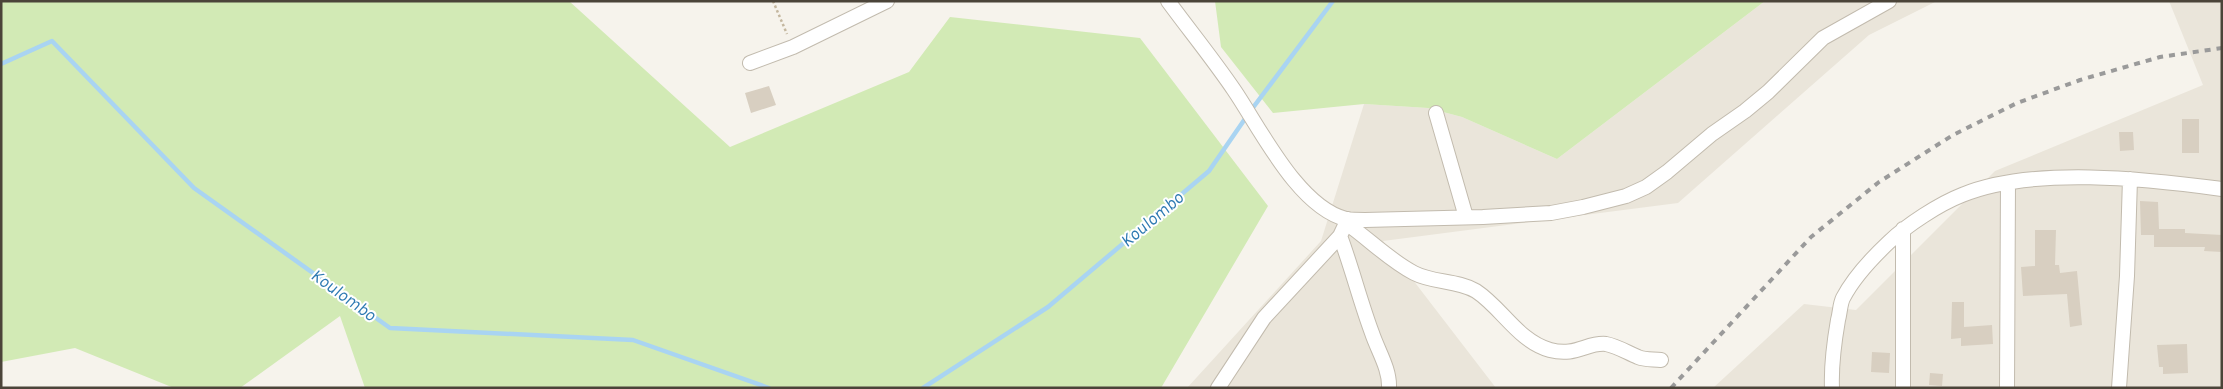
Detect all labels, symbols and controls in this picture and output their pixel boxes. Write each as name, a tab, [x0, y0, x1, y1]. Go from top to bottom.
water label: Koulombo	[1116, 186, 1188, 252]
water label: Koulombo	[307, 264, 381, 326]

